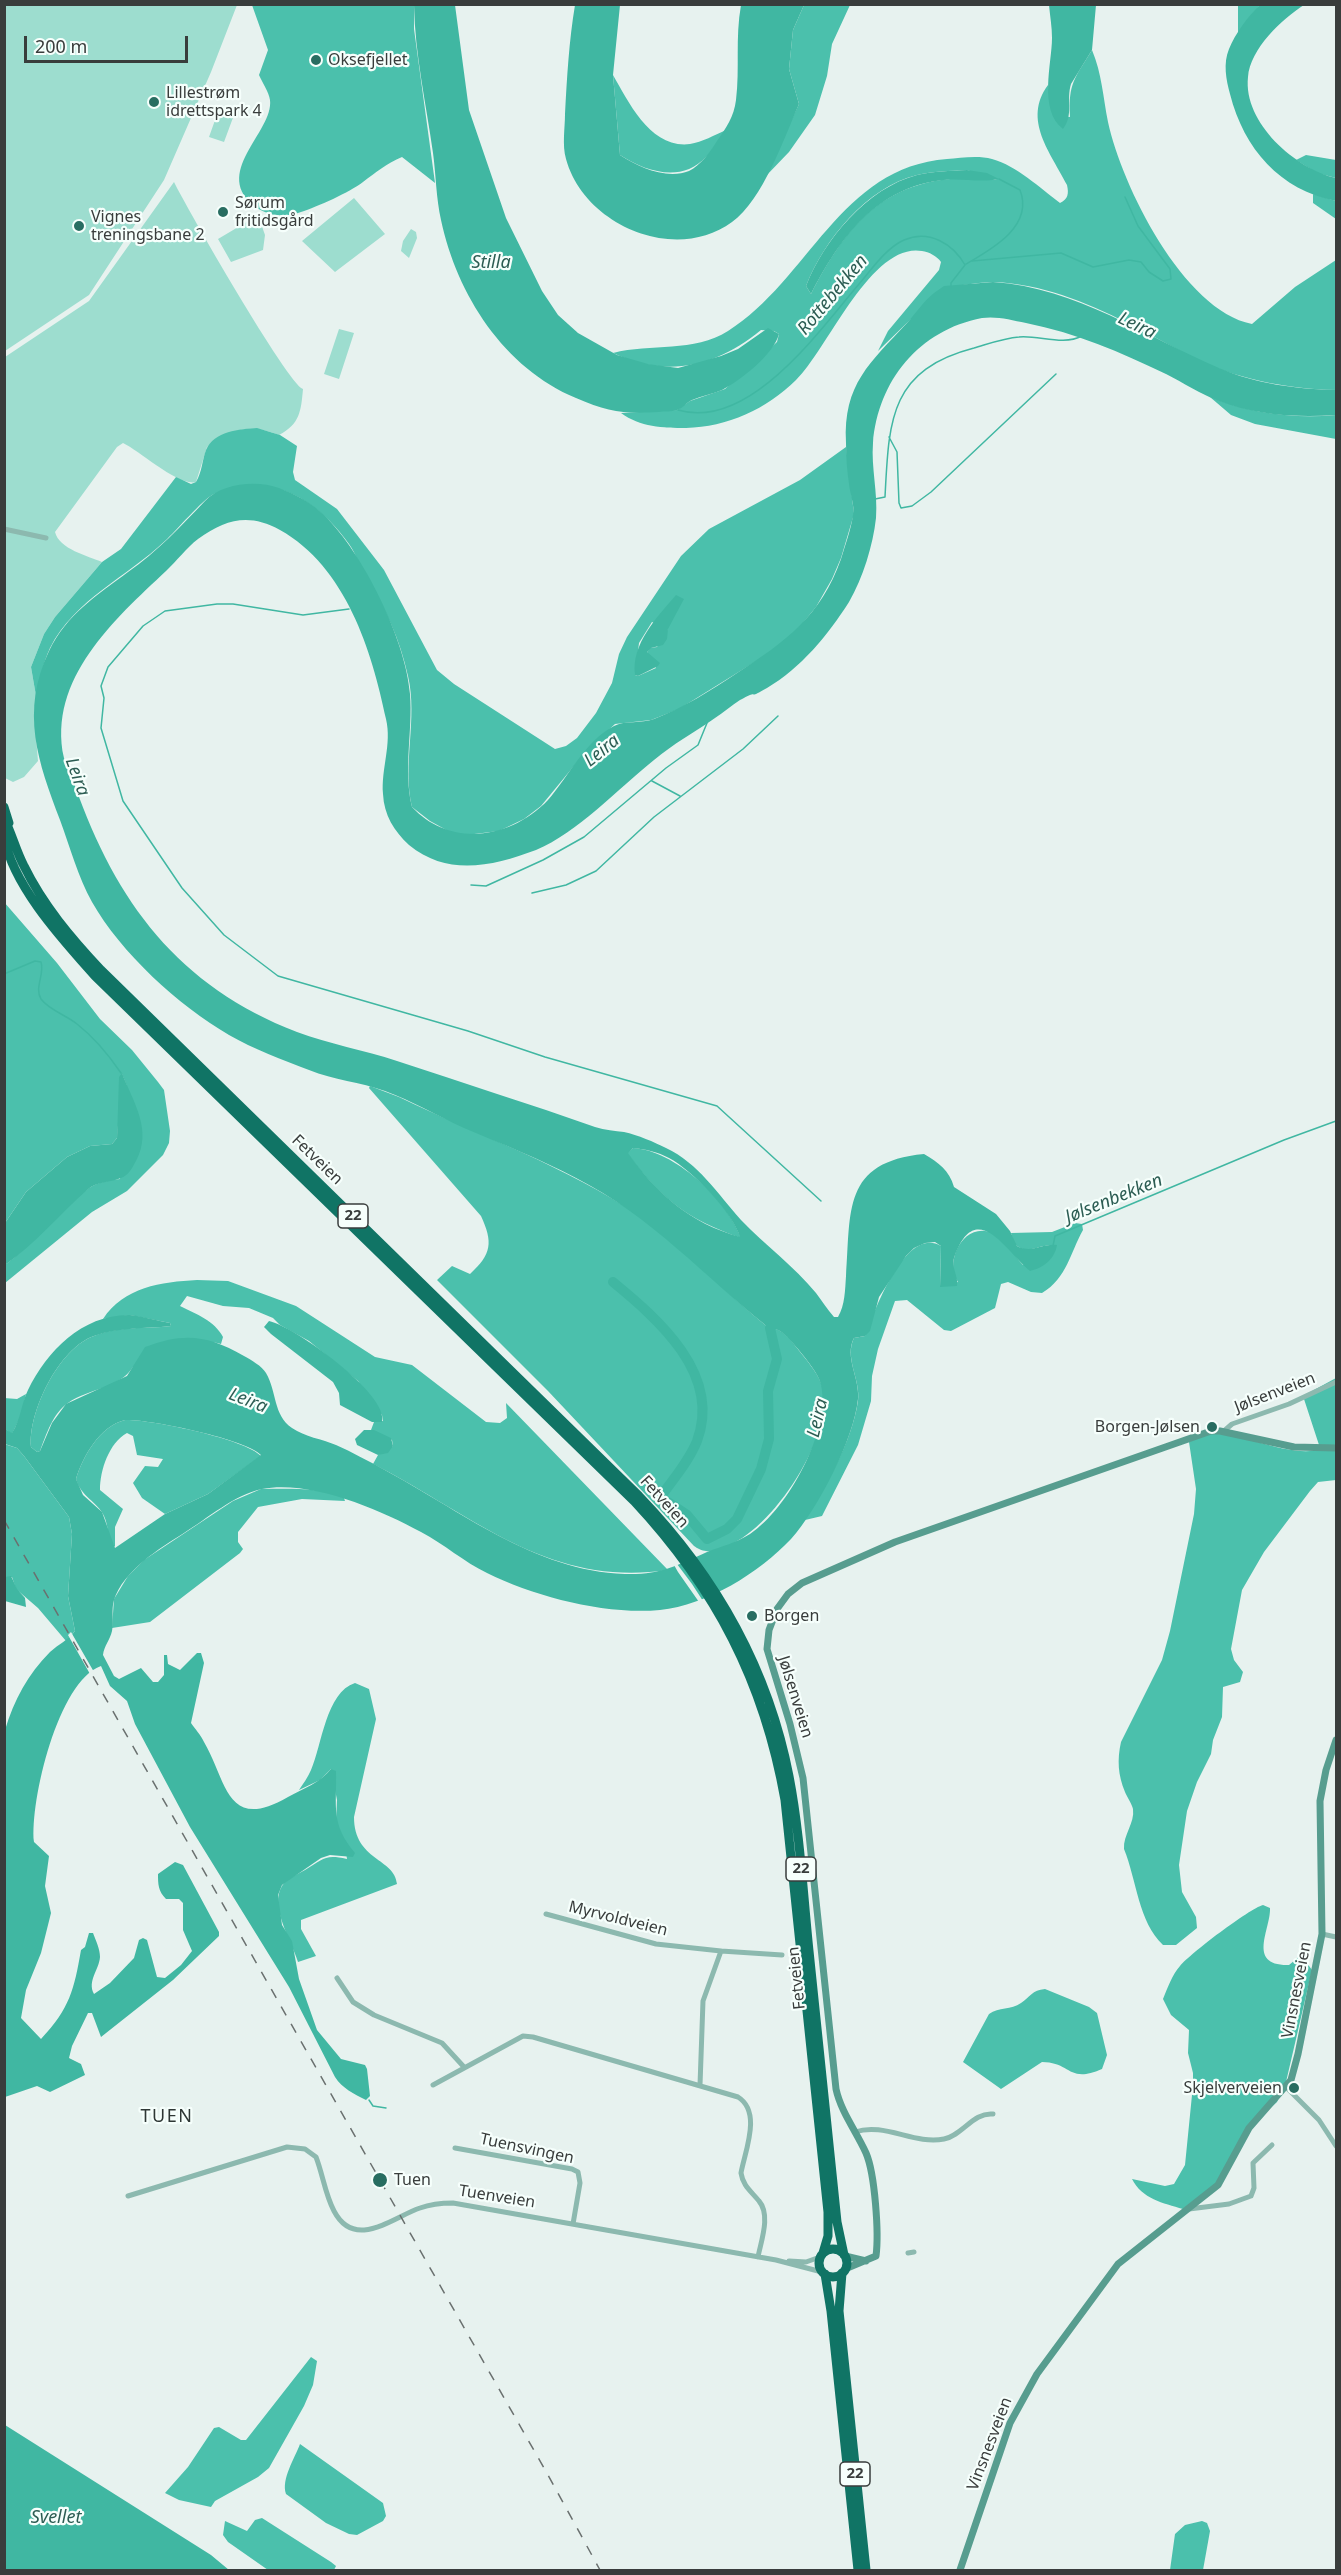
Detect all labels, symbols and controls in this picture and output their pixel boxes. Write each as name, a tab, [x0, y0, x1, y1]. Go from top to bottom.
scale bar	[27, 24, 190, 62]
text: 200 m	[35, 34, 87, 58]
place label: Oksefjellet	[328, 50, 407, 70]
marker: Oksefjellet	[309, 53, 323, 67]
place label: Lillestrøm idrettspark 4	[166, 83, 262, 121]
marker: Lillestrøm idrettspark 4	[147, 95, 161, 109]
place label: Sørum fritidsgård	[235, 193, 314, 231]
marker: Sørum fritidsgård	[216, 205, 230, 219]
place label: Vignes treningsbane 2	[91, 207, 205, 245]
marker: Vignes treningsbane 2	[72, 219, 86, 233]
water label: Rottebekken	[793, 251, 873, 339]
water label: Stilla	[471, 252, 511, 274]
water label: Leira	[1115, 308, 1159, 344]
water label: Leira	[580, 730, 624, 772]
water label: Leira	[60, 755, 94, 799]
street label: Fetveien	[288, 1131, 346, 1189]
water label: Jølsenbekken	[1062, 1170, 1166, 1228]
road number: 22	[338, 1204, 368, 1228]
street label: Jølsenveien	[1232, 1369, 1318, 1417]
water label: Leira	[226, 1384, 270, 1418]
water label: Leira	[803, 1396, 833, 1440]
place label: Borgen-Jølsen	[1095, 1417, 1200, 1437]
marker: Borgen-Jølsen	[1205, 1420, 1219, 1434]
street label: Fetveien	[636, 1472, 692, 1532]
place label: Borgen	[764, 1606, 819, 1626]
marker: Borgen	[745, 1609, 759, 1623]
street label: Jølsenveien	[773, 1654, 817, 1740]
road number: 22	[786, 1857, 816, 1881]
street label: Myrvoldveien	[567, 1897, 669, 1941]
street label: Vinsnesveien	[1278, 1940, 1316, 2040]
street label: Fetveien	[784, 1946, 810, 2010]
place label: Skjelverveien	[1183, 2078, 1282, 2098]
marker: Skjelverveien	[1287, 2081, 1301, 2095]
district label: TUEN	[141, 2106, 193, 2128]
street label: Tuensvingen	[478, 2130, 576, 2168]
place label: Tuen	[394, 2170, 431, 2190]
marker: Tuen	[371, 2171, 389, 2189]
street label: Tuenveien	[457, 2181, 537, 2213]
street label: Vinsnesveien	[963, 2395, 1017, 2493]
road number: 22	[840, 2462, 870, 2486]
water label: Svellet	[31, 2507, 81, 2529]

